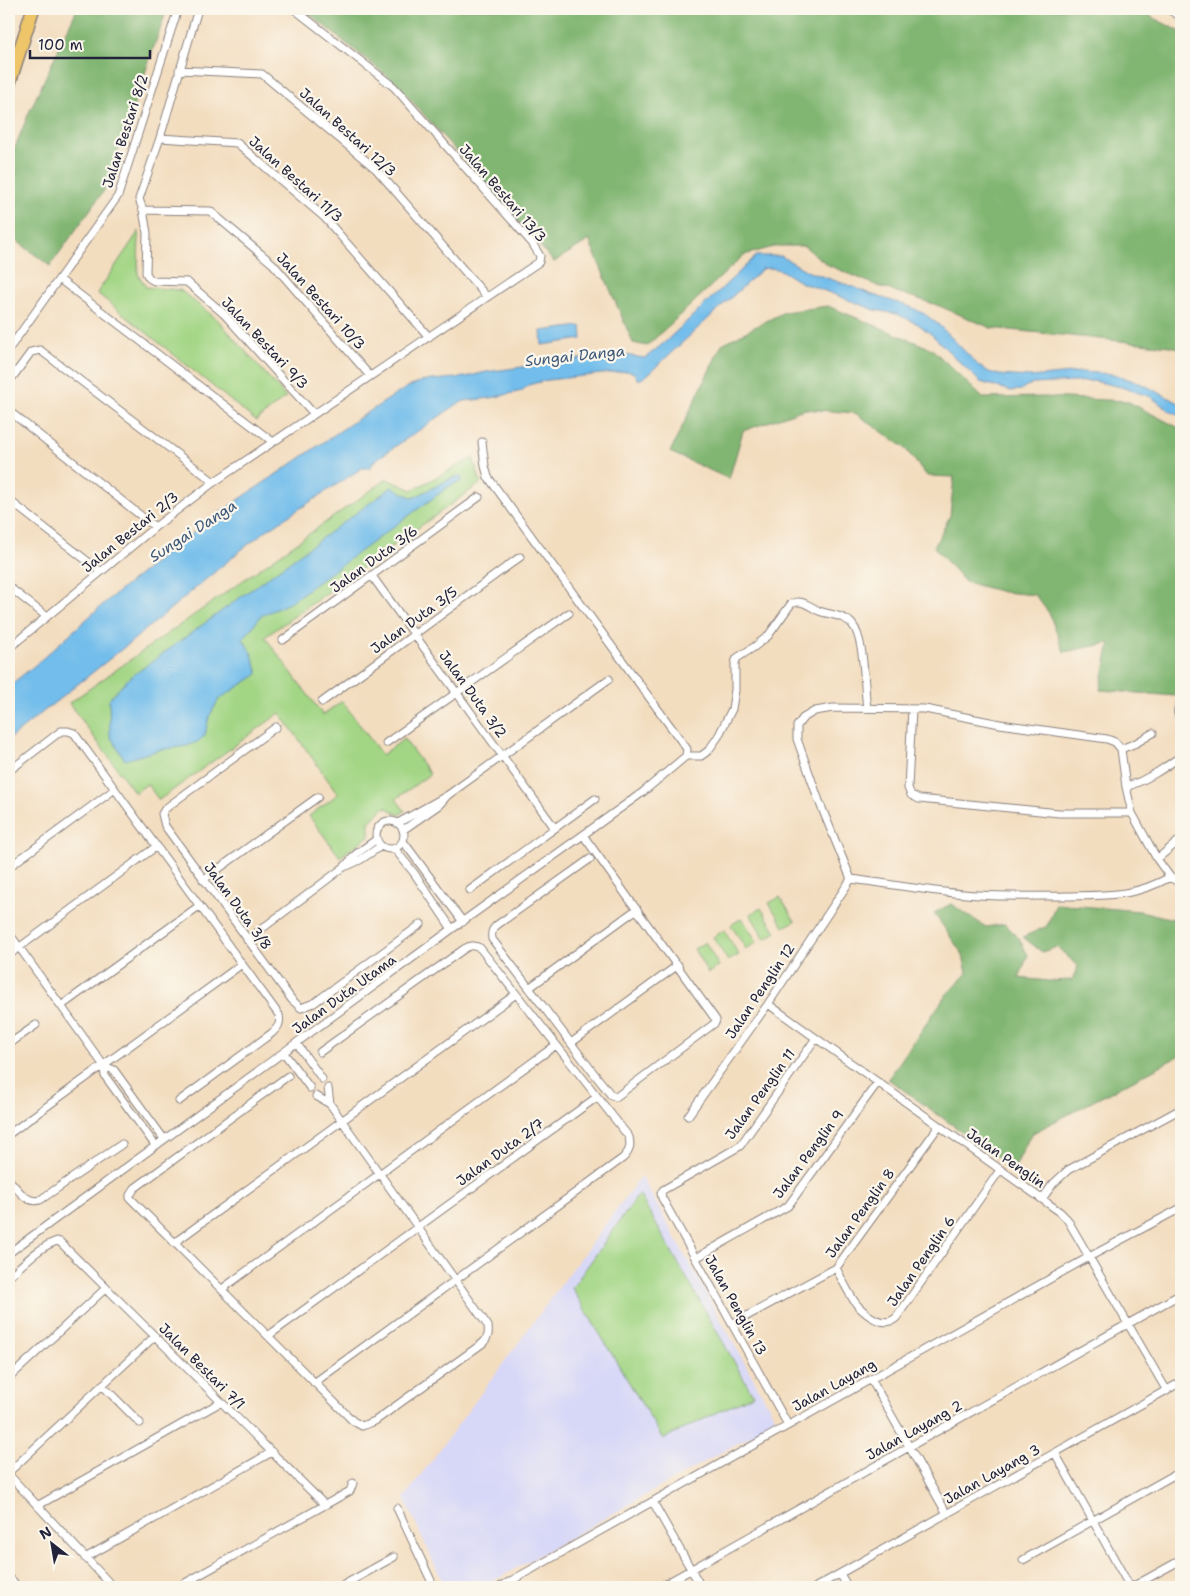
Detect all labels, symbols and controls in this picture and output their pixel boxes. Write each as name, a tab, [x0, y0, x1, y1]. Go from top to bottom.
scale bar	[30, 28, 150, 60]
text: 100 m	[38, 35, 83, 55]
street label: Jalan Bestari 8/2	[98, 72, 152, 190]
street label: Jalan Bestari 12/3	[296, 84, 400, 180]
street label: Jalan Bestari 11/3	[245, 132, 347, 226]
street label: Jalan Bestari 13/3	[455, 140, 551, 246]
street label: Jalan Bestari 10/3	[273, 249, 369, 353]
street label: Jalan Bestari 9/3	[218, 293, 312, 393]
water label: Sungai Danga	[524, 341, 626, 371]
street label: Jalan Bestari 2/3	[78, 488, 182, 576]
water label: Sungai Danga	[145, 495, 241, 567]
street label: Jalan Duta 3/6	[327, 521, 421, 597]
street label: Jalan Duta 3/5	[367, 582, 461, 658]
street label: Jalan Duta 3/2	[435, 647, 511, 741]
street label: Jalan Duta 3/8	[200, 859, 276, 953]
street label: Jalan Penglin 12	[721, 940, 799, 1042]
street label: Jalan Duta Utama	[288, 950, 400, 1038]
street label: Jalan Penglin 11	[721, 1045, 799, 1143]
street label: Jalan Penglin 9	[769, 1106, 847, 1202]
street label: Jalan Duta 2/7	[453, 1114, 547, 1190]
street label: Jalan Penglin	[963, 1124, 1049, 1192]
street label: Jalan Penglin 8	[821, 1165, 899, 1261]
street label: Jalan Penglin 6	[883, 1212, 959, 1310]
street label: Jalan Penglin 13	[701, 1252, 771, 1358]
street label: Jalan Bestari 7/1	[155, 1319, 249, 1413]
street label: Jalan Layang	[789, 1355, 879, 1415]
street label: Jalan Layang 2	[863, 1396, 965, 1464]
street label: Jalan Layang 3	[941, 1440, 1043, 1508]
north arrow	[28, 1518, 78, 1568]
text: N	[36, 1522, 55, 1543]

